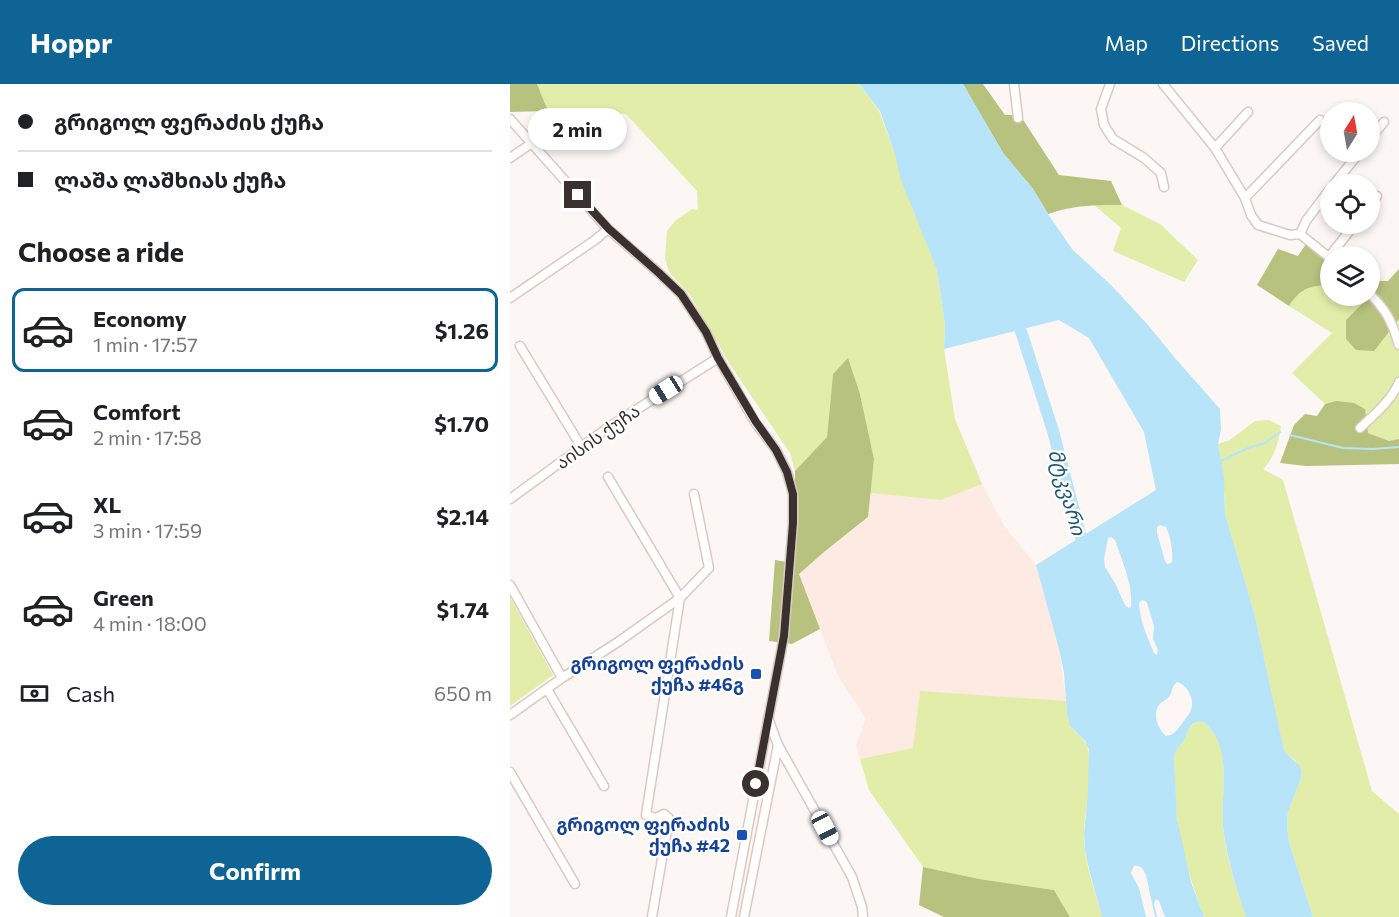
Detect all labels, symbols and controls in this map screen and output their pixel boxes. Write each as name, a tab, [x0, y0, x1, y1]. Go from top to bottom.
text: Hoppr	[30, 25, 112, 59]
text: Map	[1105, 30, 1148, 55]
text: Directions	[1181, 30, 1279, 55]
text: Saved	[1312, 30, 1369, 55]
north arrow	[1320, 102, 1380, 162]
map controls	[1320, 102, 1380, 306]
text: გრიგოლ ფერაძის ქუჩა	[54, 108, 324, 135]
callout: 2 min	[529, 108, 628, 150]
text: 2 min	[553, 117, 602, 141]
text: ლაშა ლაშხიას ქუჩა	[54, 166, 286, 193]
button: locate	[1320, 174, 1380, 234]
route end	[564, 181, 591, 208]
text: Choose a ride	[18, 235, 184, 268]
button: layers	[1320, 246, 1380, 306]
icon: car	[21, 303, 75, 357]
text: Economy	[93, 305, 187, 332]
text: $1.26	[435, 317, 489, 344]
text: 1 min · 17:57	[93, 332, 198, 356]
car	[646, 373, 686, 407]
icon: car	[21, 396, 75, 450]
text: Comfort	[93, 398, 181, 425]
street label: აისის ქუჩა	[551, 399, 644, 474]
text: $1.70	[434, 410, 489, 437]
text: 2 min · 17:58	[93, 425, 202, 449]
water label: მტკვარი	[1043, 446, 1092, 539]
icon: car	[21, 489, 75, 543]
text: XL	[93, 491, 121, 518]
text: $2.14	[436, 503, 489, 530]
text: 3 min · 17:59	[93, 518, 202, 542]
icon: car	[21, 582, 75, 636]
text: Green	[93, 584, 154, 611]
text: $1.74	[437, 596, 489, 623]
text: 4 min · 18:00	[93, 611, 207, 635]
place label: გრიგოლ ფერაძის ქუჩა #46გ	[571, 652, 744, 695]
marker: გრიგოლ ფერაძის ქუჩა #46გ	[749, 667, 763, 681]
icon: cash	[18, 677, 51, 710]
text: Cash	[66, 680, 115, 707]
text: 650 m	[434, 681, 492, 705]
route start	[742, 770, 769, 797]
car	[809, 808, 841, 848]
place label: გრიგოლ ფერაძის ქუჩა #42	[557, 813, 730, 856]
marker: გრიგოლ ფერაძის ქუჩა #42	[735, 828, 749, 842]
button: Confirm	[18, 836, 492, 905]

